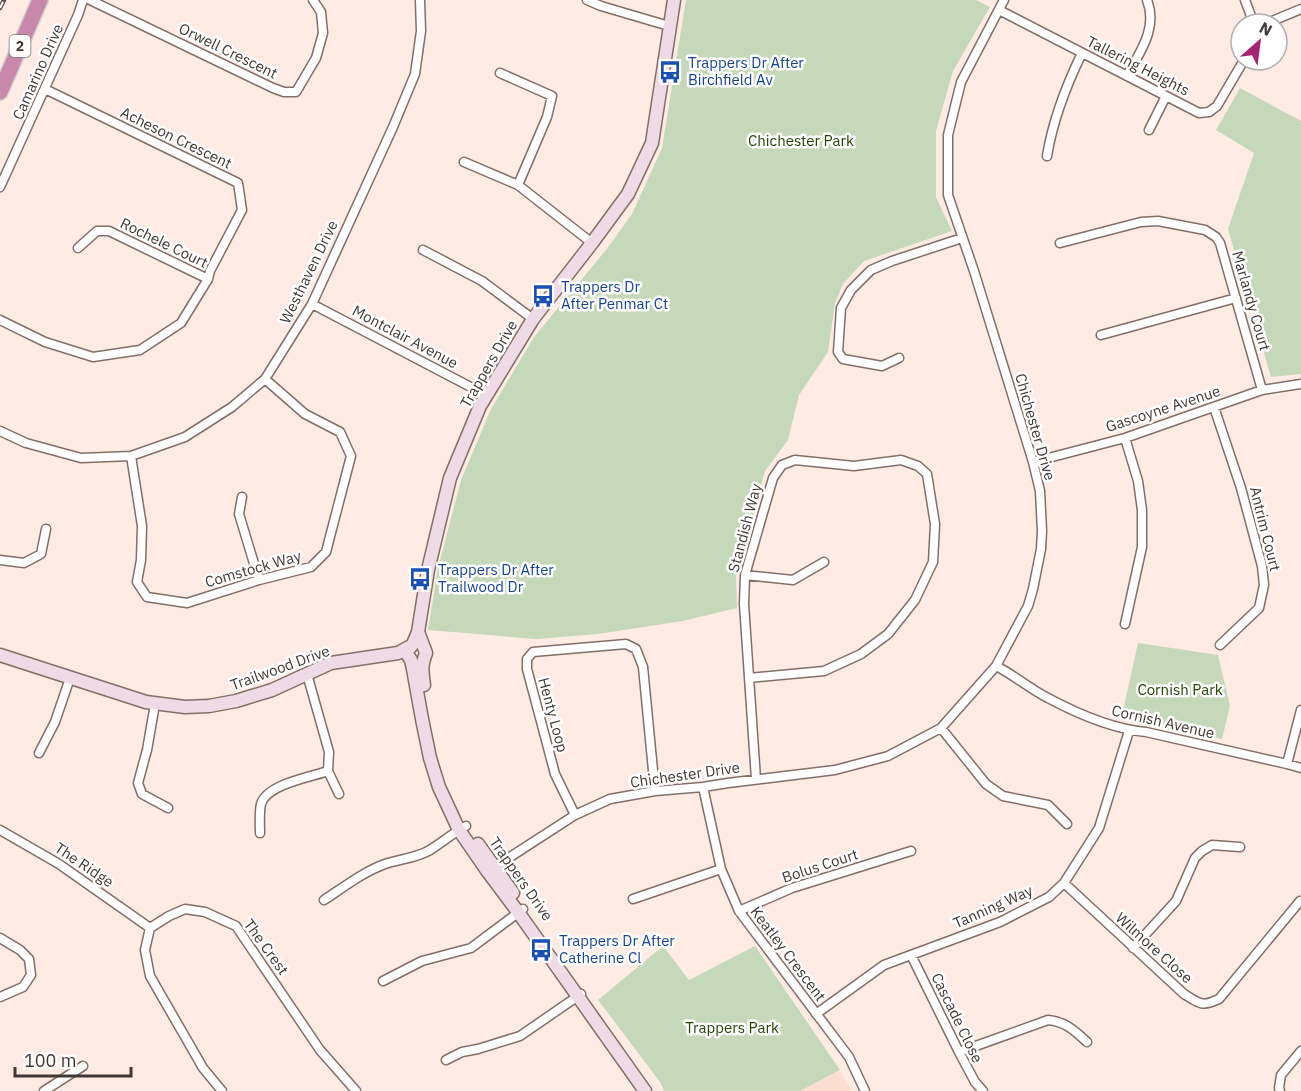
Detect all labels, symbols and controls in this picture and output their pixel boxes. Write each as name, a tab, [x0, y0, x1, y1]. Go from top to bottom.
north arrow	[1229, 12, 1289, 72]
text: N	[1256, 17, 1276, 40]
street label: Orwell Crescent	[176, 18, 281, 83]
street label: Camarino Drive	[8, 21, 67, 123]
street label: Tallering Heights	[1084, 32, 1193, 100]
road number: 2	[10, 35, 31, 57]
place label: Trappers Dr After Birchfield Av	[688, 53, 804, 89]
bus stop icon: Trappers Dr After Birchfield Av	[657, 59, 683, 85]
street label: Acheson Crescent	[117, 102, 235, 173]
park label: Chichester Park	[748, 131, 854, 150]
street label: Rochele Court	[117, 213, 211, 272]
street label: Westhaven Drive	[275, 217, 342, 327]
street label: Marlandy Court	[1228, 249, 1275, 353]
place label: Trappers Dr After Penmar Ct	[561, 277, 668, 313]
bus stop icon: Trappers Dr After Penmar Ct	[530, 283, 556, 309]
street label: Montclair Avenue	[349, 301, 461, 372]
street label: Trappers Drive	[456, 316, 521, 411]
street label: Chichester Drive	[1011, 371, 1060, 483]
street label: Gascoyne Avenue	[1103, 381, 1223, 436]
street label: Standish Way	[724, 481, 766, 574]
street label: Antrim Court	[1246, 485, 1285, 573]
street label: Comstock Way	[203, 546, 304, 591]
place label: Trappers Dr After Trailwood Dr	[438, 560, 554, 596]
bus stop icon: Trappers Dr After Trailwood Dr	[407, 566, 433, 592]
street label: Trailwood Drive	[228, 641, 332, 694]
street label: Henty Loop	[534, 675, 573, 754]
park label: Cornish Park	[1137, 680, 1223, 699]
street label: Cornish Avenue	[1110, 700, 1216, 743]
street label: Chichester Drive	[629, 757, 741, 792]
street label: Trappers Drive	[485, 833, 557, 924]
street label: The Ridge	[51, 838, 117, 891]
street label: Bolus Court	[779, 844, 860, 887]
street label: Tanning Way	[950, 880, 1036, 932]
street label: Keatley Crescent	[747, 903, 830, 1005]
street label: Wilmore Close	[1112, 908, 1197, 987]
street label: The Crest	[240, 915, 293, 978]
place label: Trappers Dr After Catherine Cl	[559, 931, 675, 967]
bus stop icon: Trappers Dr After Catherine Cl	[528, 937, 554, 963]
street label: Cascade Close	[927, 970, 987, 1066]
park label: Trappers Park	[685, 1018, 779, 1037]
scale bar	[15, 1040, 130, 1078]
text: 100 m	[24, 1049, 76, 1072]

